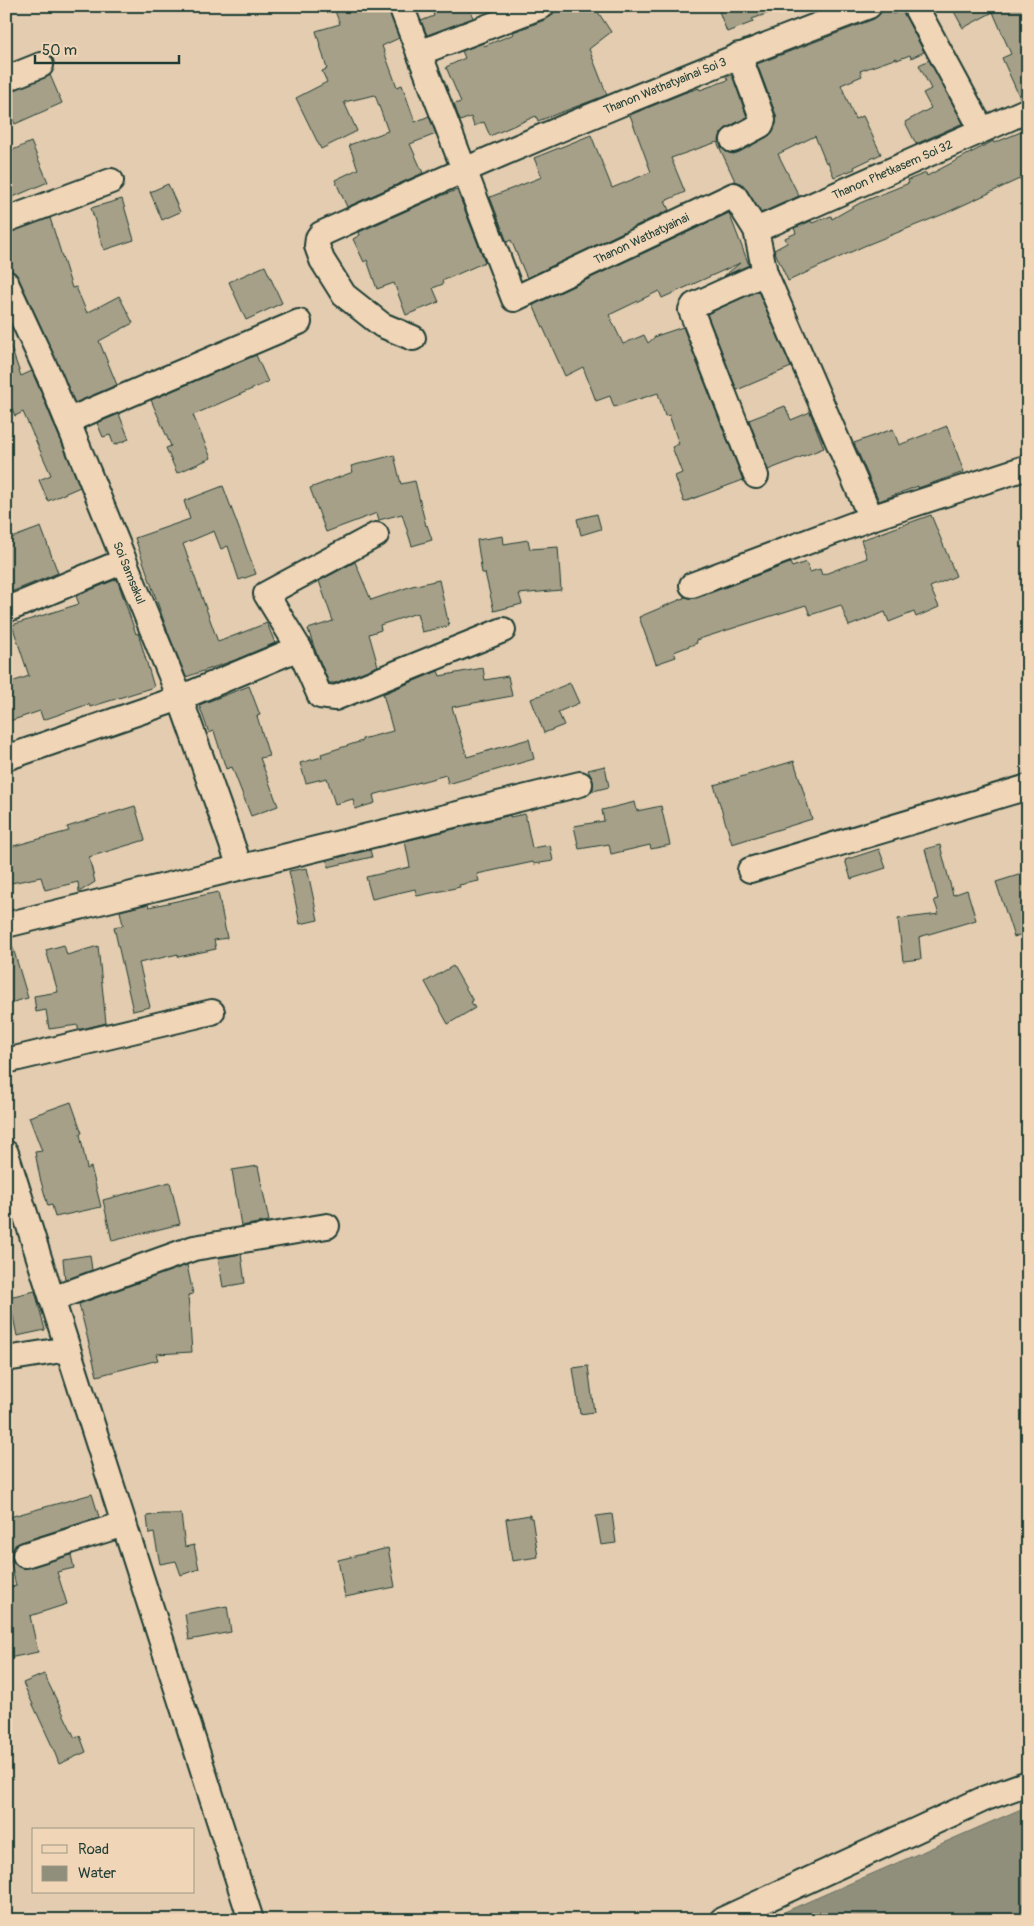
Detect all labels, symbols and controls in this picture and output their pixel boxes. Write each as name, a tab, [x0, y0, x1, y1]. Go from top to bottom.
scale bar	[35, 32, 179, 64]
text: 50 m	[42, 41, 77, 60]
street label: Thanon Wathatyainai Soi 3	[601, 54, 729, 117]
street label: Thanon Phetkasem Soi 32	[830, 137, 955, 203]
street label: Thanon Wathatyainai	[591, 210, 692, 268]
street label: Soi Samsakul	[110, 539, 149, 606]
legend	[32, 1828, 195, 1894]
text: Road	[78, 1840, 109, 1859]
text: Water	[78, 1864, 117, 1883]

